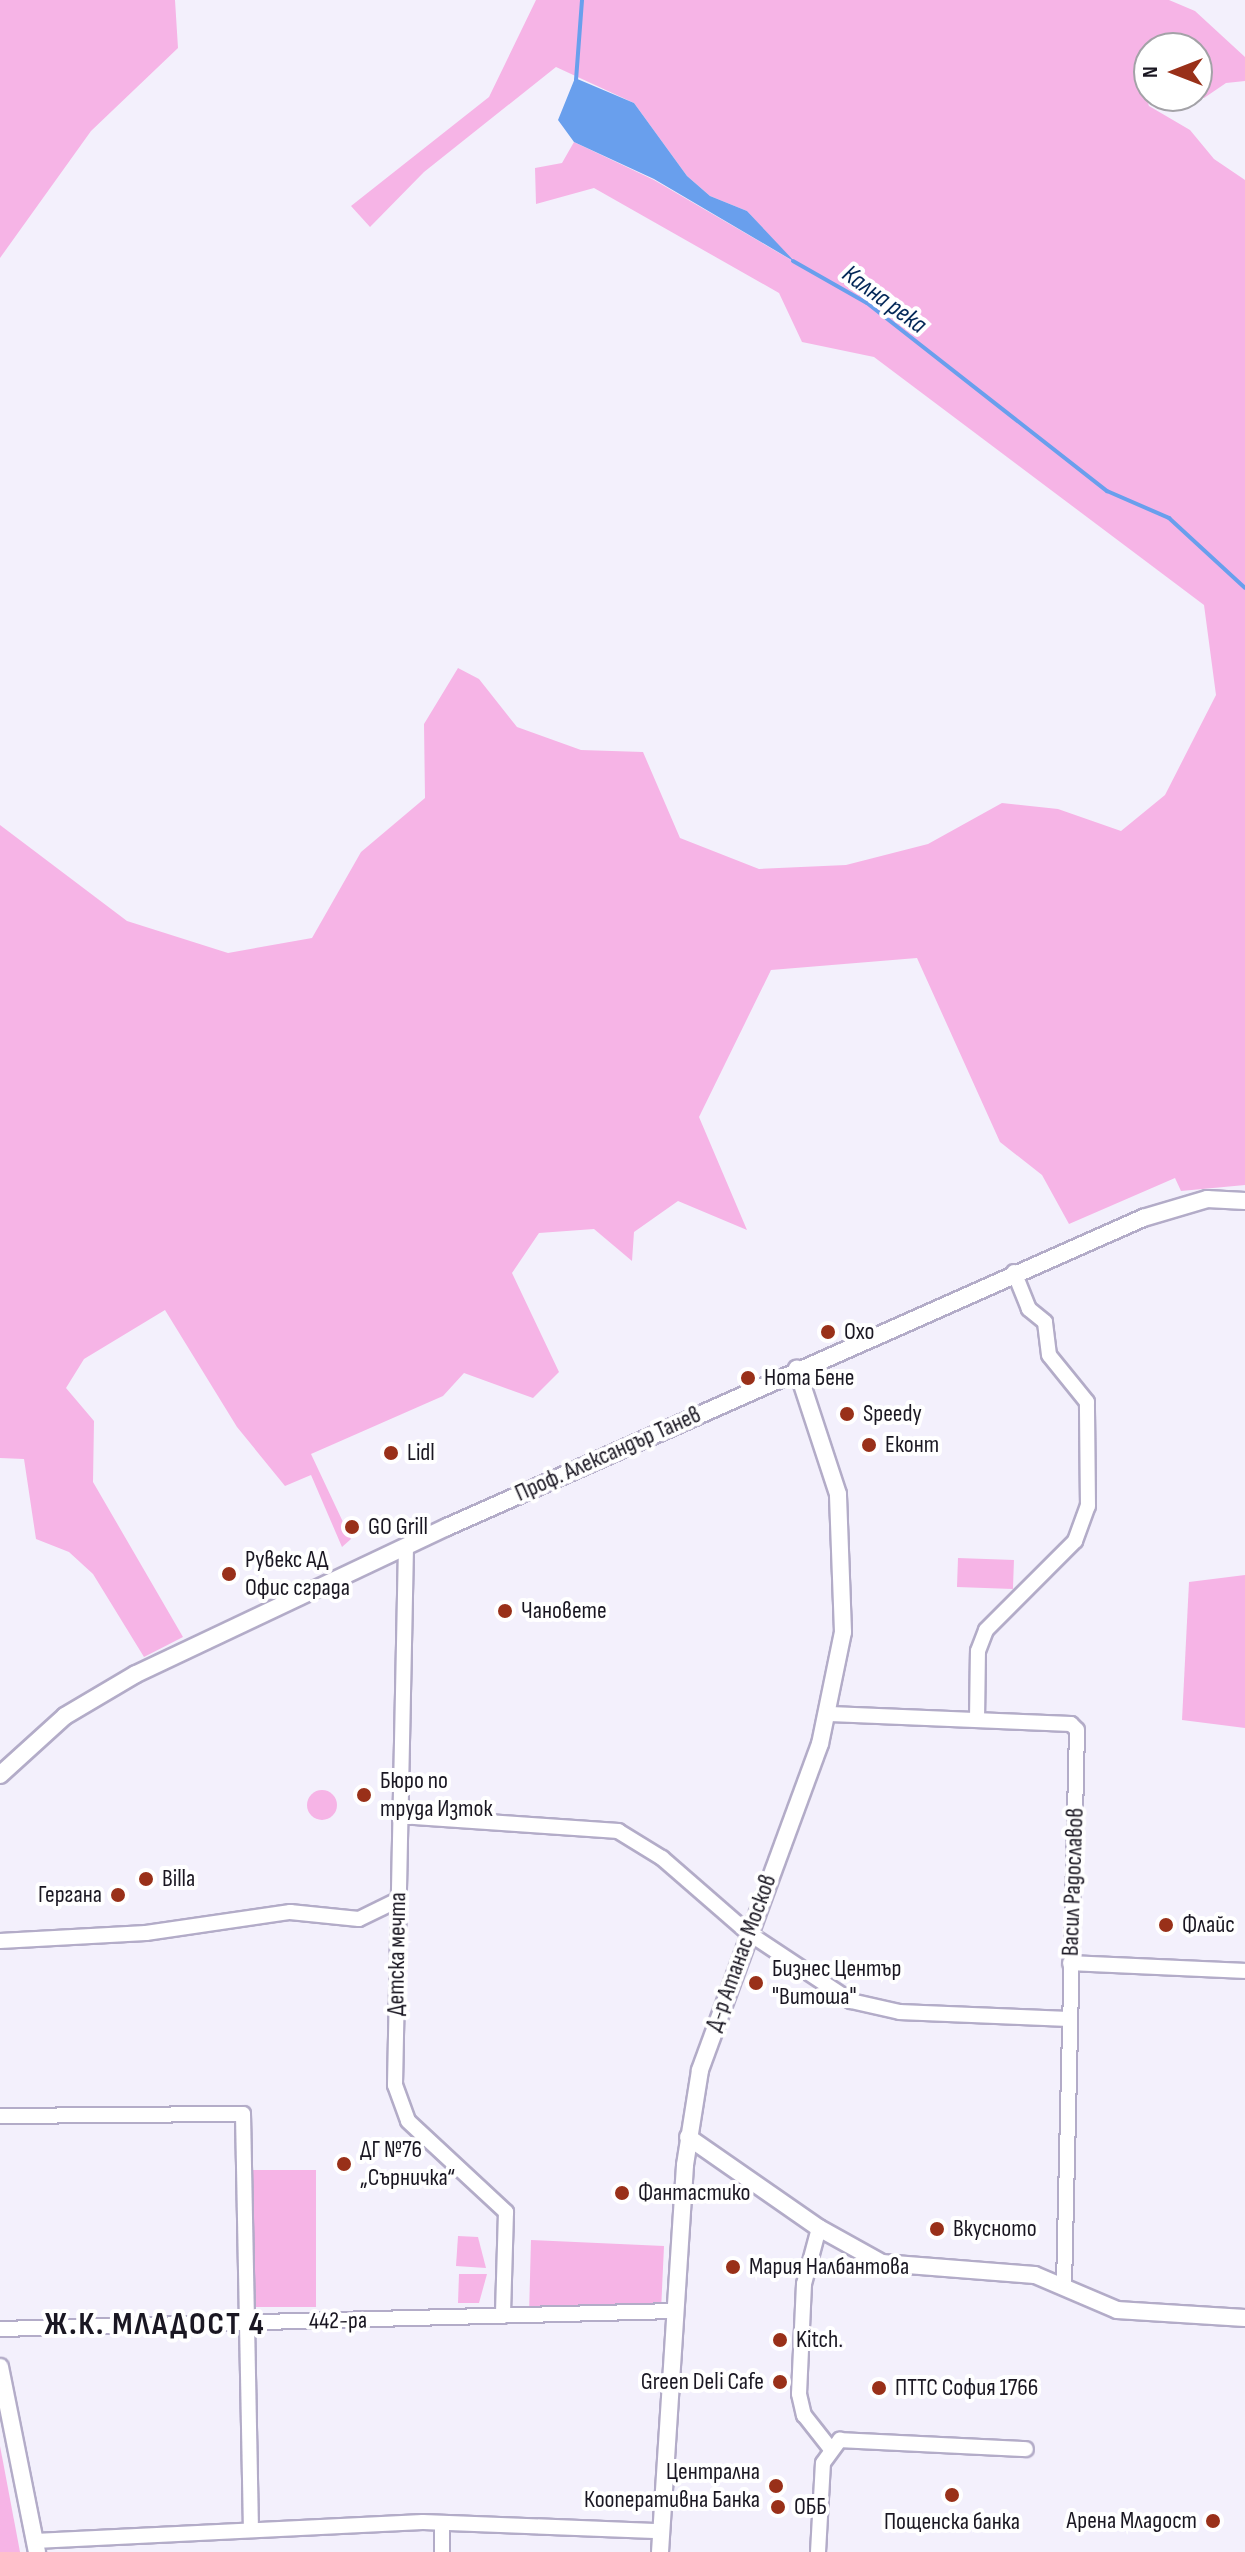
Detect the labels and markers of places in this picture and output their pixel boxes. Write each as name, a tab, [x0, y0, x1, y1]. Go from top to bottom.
place label: Охо	[844, 1318, 874, 1346]
marker: Охо	[819, 1323, 837, 1341]
place label: Нота Бене	[764, 1364, 854, 1392]
marker: Нота Бене	[739, 1369, 757, 1387]
place label: Speedy	[863, 1400, 922, 1428]
marker: Speedy	[838, 1405, 856, 1423]
place label: Еконт	[885, 1431, 939, 1459]
marker: Еконт	[860, 1436, 878, 1454]
place label: Lidl	[407, 1439, 435, 1467]
marker: Lidl	[382, 1444, 400, 1462]
place label: GO Grill	[368, 1513, 428, 1541]
marker: GO Grill	[343, 1518, 361, 1536]
place label: Рувекс АД Офис сграда	[245, 1546, 350, 1602]
marker: Рувекс АД Офис сграда	[220, 1565, 238, 1583]
place label: Чановете	[521, 1597, 607, 1625]
marker: Чановете	[496, 1602, 514, 1620]
place label: Бюро по труда Изток	[380, 1767, 492, 1823]
marker: Бюро по труда Изток	[355, 1786, 373, 1804]
place label: Billa	[162, 1865, 195, 1893]
marker: Billa	[137, 1870, 155, 1888]
place label: Гергана	[38, 1881, 102, 1909]
marker: Гергана	[109, 1886, 127, 1904]
place label: Флайс	[1182, 1911, 1235, 1939]
marker: Флайс	[1157, 1916, 1175, 1934]
place label: Бизнес Център "Витоша"	[772, 1955, 901, 2011]
marker: Бизнес Център "Витоша"	[747, 1974, 765, 1992]
place label: ДГ №76 „Сърничка“	[360, 2136, 455, 2192]
marker: ДГ №76 „Сърничка“	[335, 2155, 353, 2173]
place label: Фантастико	[638, 2179, 751, 2207]
marker: Фантастико	[613, 2184, 631, 2202]
place label: Вкусното	[953, 2215, 1037, 2243]
marker: Вкусното	[928, 2220, 946, 2238]
place label: Мария Налбантова	[749, 2253, 909, 2281]
marker: Мария Налбантова	[724, 2258, 742, 2276]
place label: Kitch.	[796, 2326, 843, 2354]
marker: Kitch.	[771, 2331, 789, 2349]
place label: Green Deli Cafe	[641, 2368, 764, 2396]
marker: Green Deli Cafe	[771, 2373, 789, 2391]
place label: ПТТС София 1766	[895, 2374, 1038, 2402]
marker: ПТТС София 1766	[870, 2379, 888, 2397]
place label: Централна Кооперативна Банка	[584, 2458, 760, 2514]
marker: Централна Кооперативна Банка	[767, 2477, 785, 2495]
marker: Пощенска банка	[943, 2486, 961, 2504]
place label: ОББ	[794, 2493, 827, 2521]
marker: ОББ	[769, 2498, 787, 2516]
place label: Арена Младост	[1067, 2507, 1197, 2535]
place label: Пощенска банка	[884, 2508, 1020, 2536]
marker: Арена Младост	[1204, 2512, 1222, 2530]

